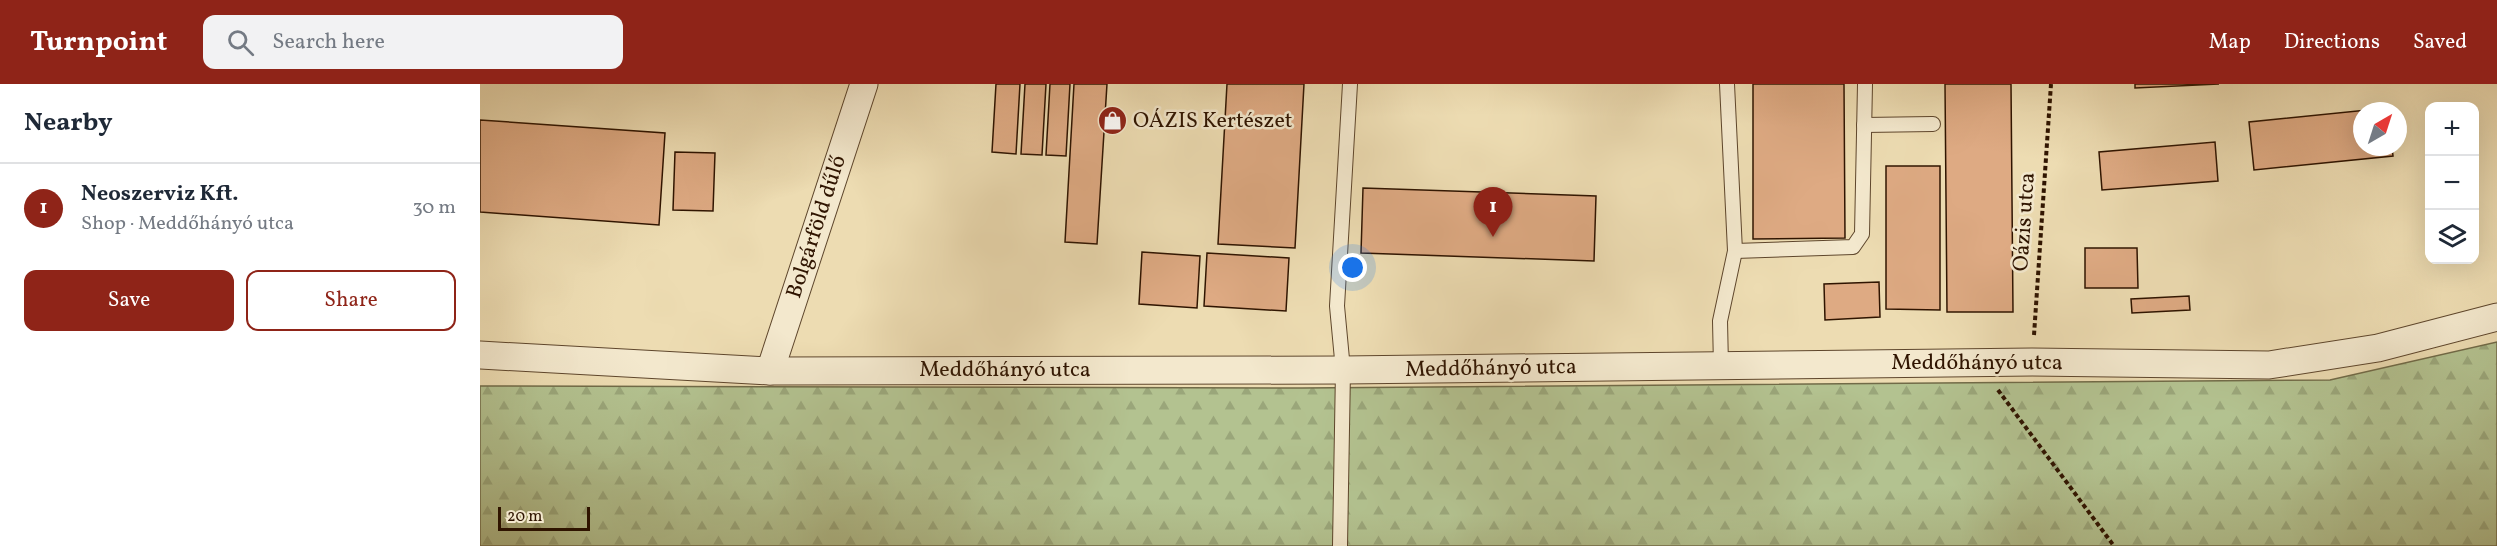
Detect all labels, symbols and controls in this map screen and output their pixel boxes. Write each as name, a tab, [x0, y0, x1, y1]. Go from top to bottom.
search box	[203, 15, 623, 69]
text: Turnpoint	[30, 23, 167, 62]
icon: search	[224, 26, 257, 59]
text: Search here	[272, 27, 385, 58]
text: Map	[2209, 28, 2251, 57]
text: Directions	[2284, 28, 2380, 57]
text: Saved	[2413, 28, 2467, 57]
north arrow	[2353, 102, 2407, 156]
map controls	[2425, 102, 2479, 264]
button: +	[2425, 102, 2479, 156]
text: Nearby	[24, 105, 113, 141]
shop icon: OÁZIS Kertészet	[1096, 105, 1128, 137]
place label: OÁZIS Kertészet	[1133, 106, 1293, 137]
street label: Bolgárföld dűlő	[779, 151, 855, 303]
button: −	[2425, 156, 2479, 210]
street label: Oázis utca	[2006, 171, 2044, 273]
text: Neoszerviz Kft.	[81, 179, 239, 210]
pin: 1	[1474, 188, 1512, 237]
text: 1	[39, 194, 48, 222]
text: 30 m	[412, 194, 456, 222]
text: Shop · Meddőhányó utca	[81, 210, 294, 238]
button: layers	[2425, 210, 2479, 264]
your location	[1338, 253, 1367, 282]
button: Save	[24, 270, 234, 331]
button: Share	[246, 270, 456, 331]
street label: Meddőhányó utca	[1891, 348, 2063, 379]
street label: Meddőhányó utca	[1405, 352, 1577, 386]
street label: Meddőhányó utca	[919, 355, 1091, 386]
scale bar	[498, 504, 590, 532]
text: 20 m	[507, 506, 542, 528]

